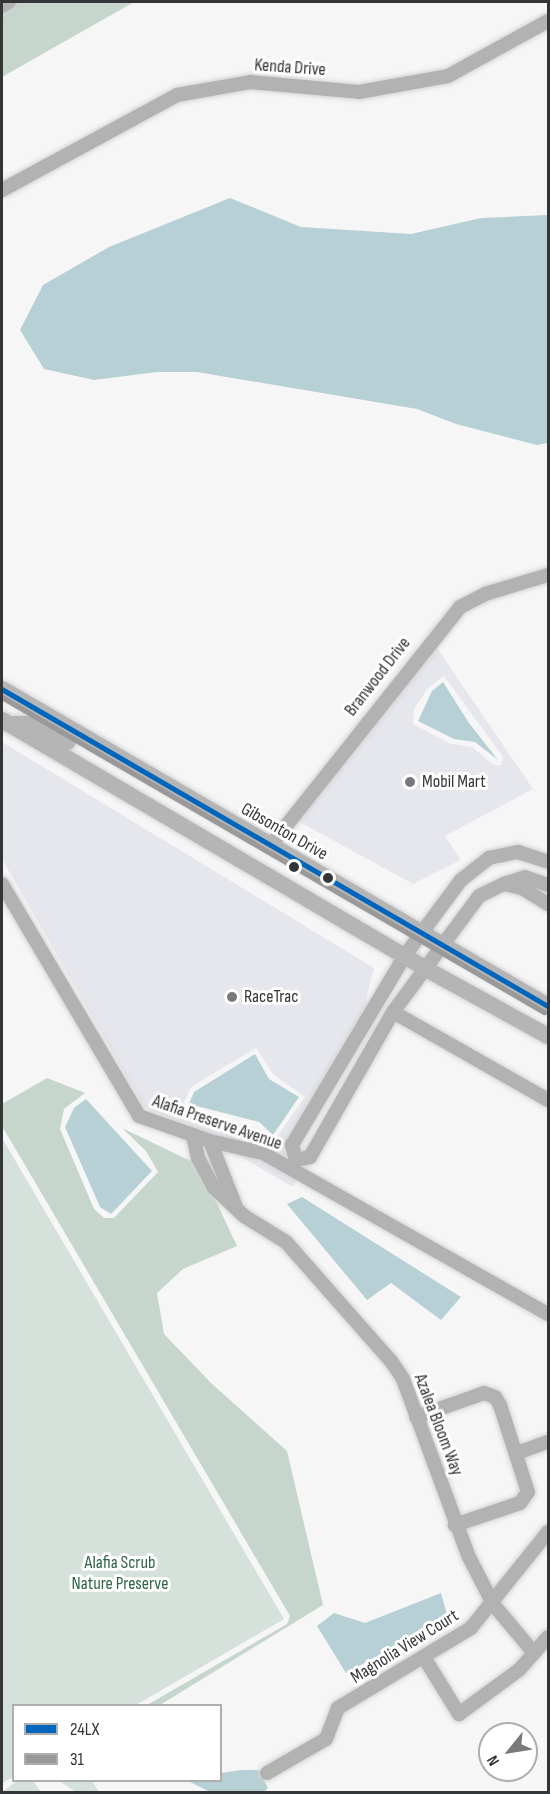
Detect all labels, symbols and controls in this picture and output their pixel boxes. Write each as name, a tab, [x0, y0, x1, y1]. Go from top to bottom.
street label: Kenda Drive	[254, 55, 326, 81]
street label: Branwood Drive	[340, 633, 416, 721]
place label: Mobil Mart	[422, 771, 486, 793]
marker: Mobil Mart	[403, 775, 417, 789]
street label: Gibsonton Drive	[237, 799, 331, 865]
unlabelled marker	[288, 861, 300, 873]
unlabelled marker	[322, 872, 334, 884]
place label: RaceTrac	[244, 986, 298, 1008]
marker: RaceTrac	[225, 990, 239, 1004]
street label: Alafia Preserve Avenue	[149, 1091, 285, 1155]
street label: Azalea Bloom Way	[409, 1371, 467, 1479]
park label: Alafia Scrub Nature Preserve	[72, 1553, 168, 1596]
street label: Magnolia View Court	[347, 1605, 463, 1689]
legend	[12, 1704, 222, 1782]
text: 24LX	[70, 1719, 99, 1740]
north arrow	[478, 1722, 538, 1782]
text: 31	[70, 1749, 84, 1770]
text: N	[483, 1752, 504, 1769]

